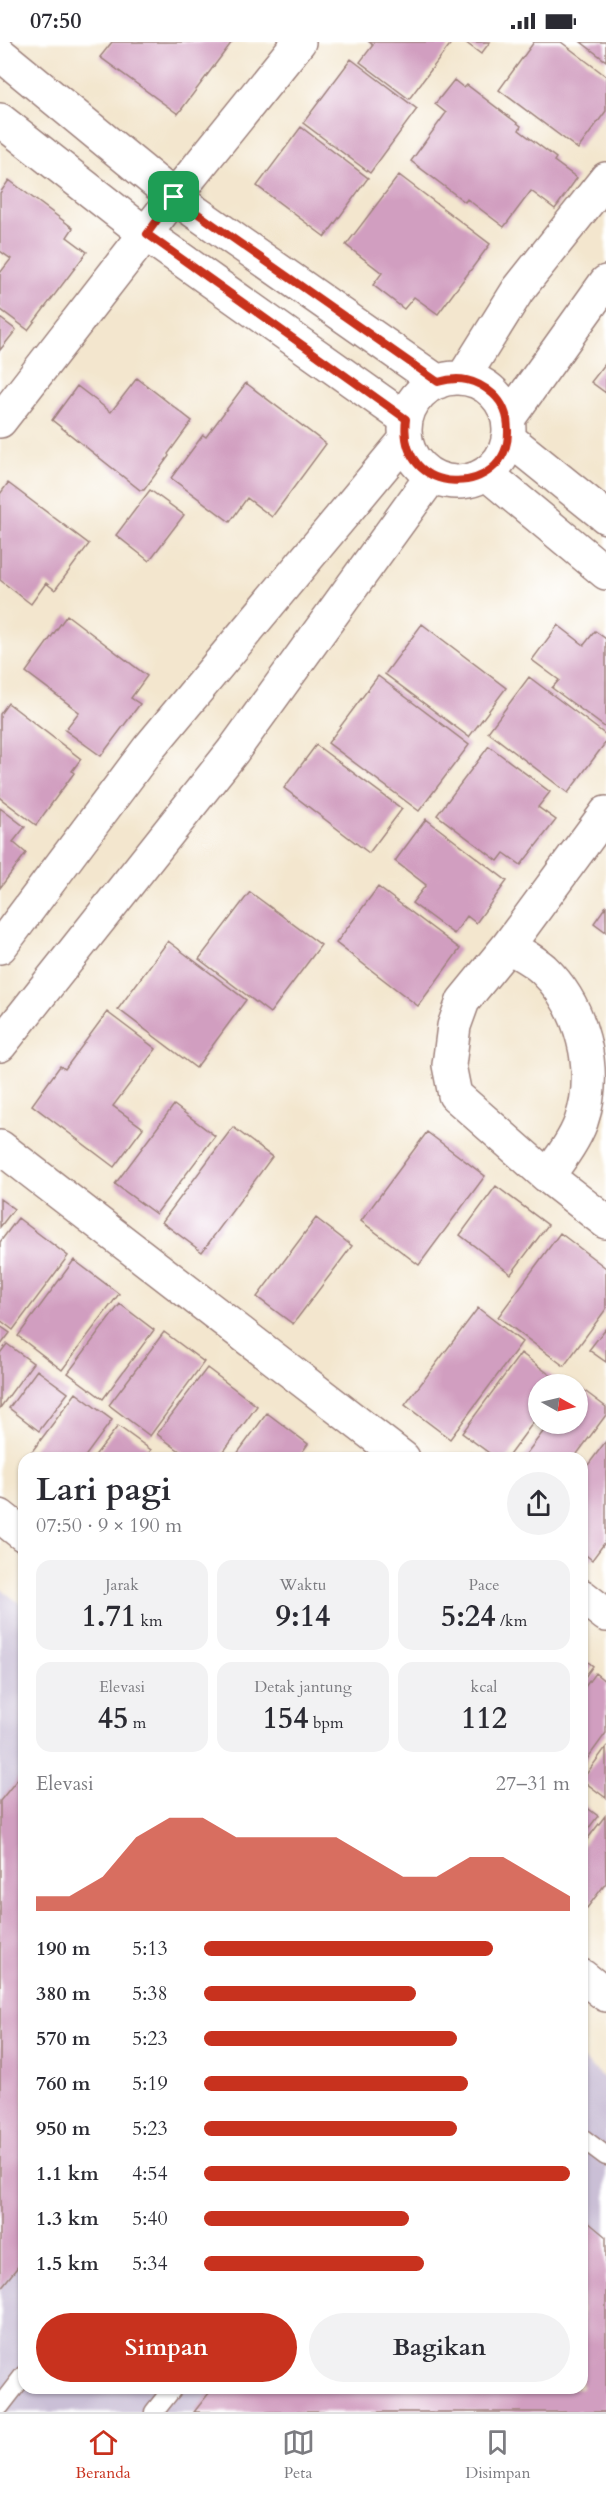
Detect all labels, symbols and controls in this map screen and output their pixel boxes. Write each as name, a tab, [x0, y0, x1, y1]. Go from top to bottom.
text: 07:50	[30, 6, 81, 36]
pin	[148, 171, 199, 222]
icon: arrive	[157, 180, 190, 213]
north arrow	[528, 1374, 588, 1434]
map controls	[528, 1374, 588, 1434]
text: Lari pagi	[36, 1467, 171, 1512]
button: share	[507, 1472, 570, 1535]
text: 07:50 · 9 × 190 m	[36, 1512, 182, 1539]
text: Jarak	[105, 1574, 139, 1596]
text: Waktu	[280, 1574, 326, 1596]
text: Pace	[469, 1574, 499, 1596]
text: 1.71	[81, 1596, 136, 1637]
text: 9:14	[276, 1596, 330, 1637]
text: 5:24	[441, 1596, 496, 1637]
text: km	[136, 1610, 163, 1632]
text: /km	[496, 1610, 527, 1632]
text: Elevasi	[99, 1676, 145, 1698]
text: Detak jantung	[254, 1676, 352, 1698]
text: kcal	[471, 1676, 497, 1698]
text: 45	[98, 1698, 128, 1739]
text: 154	[262, 1698, 309, 1739]
text: 112	[461, 1698, 507, 1739]
text: m	[128, 1712, 146, 1734]
text: bpm	[309, 1712, 344, 1734]
text: Elevasi	[36, 1770, 94, 1797]
text: 27–31 m	[496, 1770, 570, 1797]
text: 190 m	[36, 1935, 91, 1962]
text: 5:13	[132, 1935, 168, 1962]
text: 380 m	[36, 1980, 91, 2007]
text: 5:38	[132, 1980, 168, 2007]
text: 570 m	[36, 2025, 91, 2052]
text: 5:23	[132, 2025, 168, 2052]
text: 760 m	[36, 2070, 91, 2097]
text: 5:19	[132, 2070, 168, 2097]
text: 950 m	[36, 2115, 91, 2142]
text: 5:23	[132, 2115, 168, 2142]
text: 1.1 km	[36, 2160, 99, 2187]
text: 4:54	[132, 2160, 168, 2187]
text: 1.3 km	[36, 2205, 99, 2232]
text: 5:40	[132, 2205, 168, 2232]
text: 1.5 km	[36, 2250, 99, 2277]
text: 5:34	[132, 2250, 168, 2277]
button: Simpan	[36, 2313, 297, 2382]
button: Bagikan	[309, 2313, 570, 2382]
tab: Beranda	[75, 2426, 131, 2484]
tab: Peta	[282, 2426, 315, 2484]
tab: Disimpan	[465, 2426, 531, 2484]

